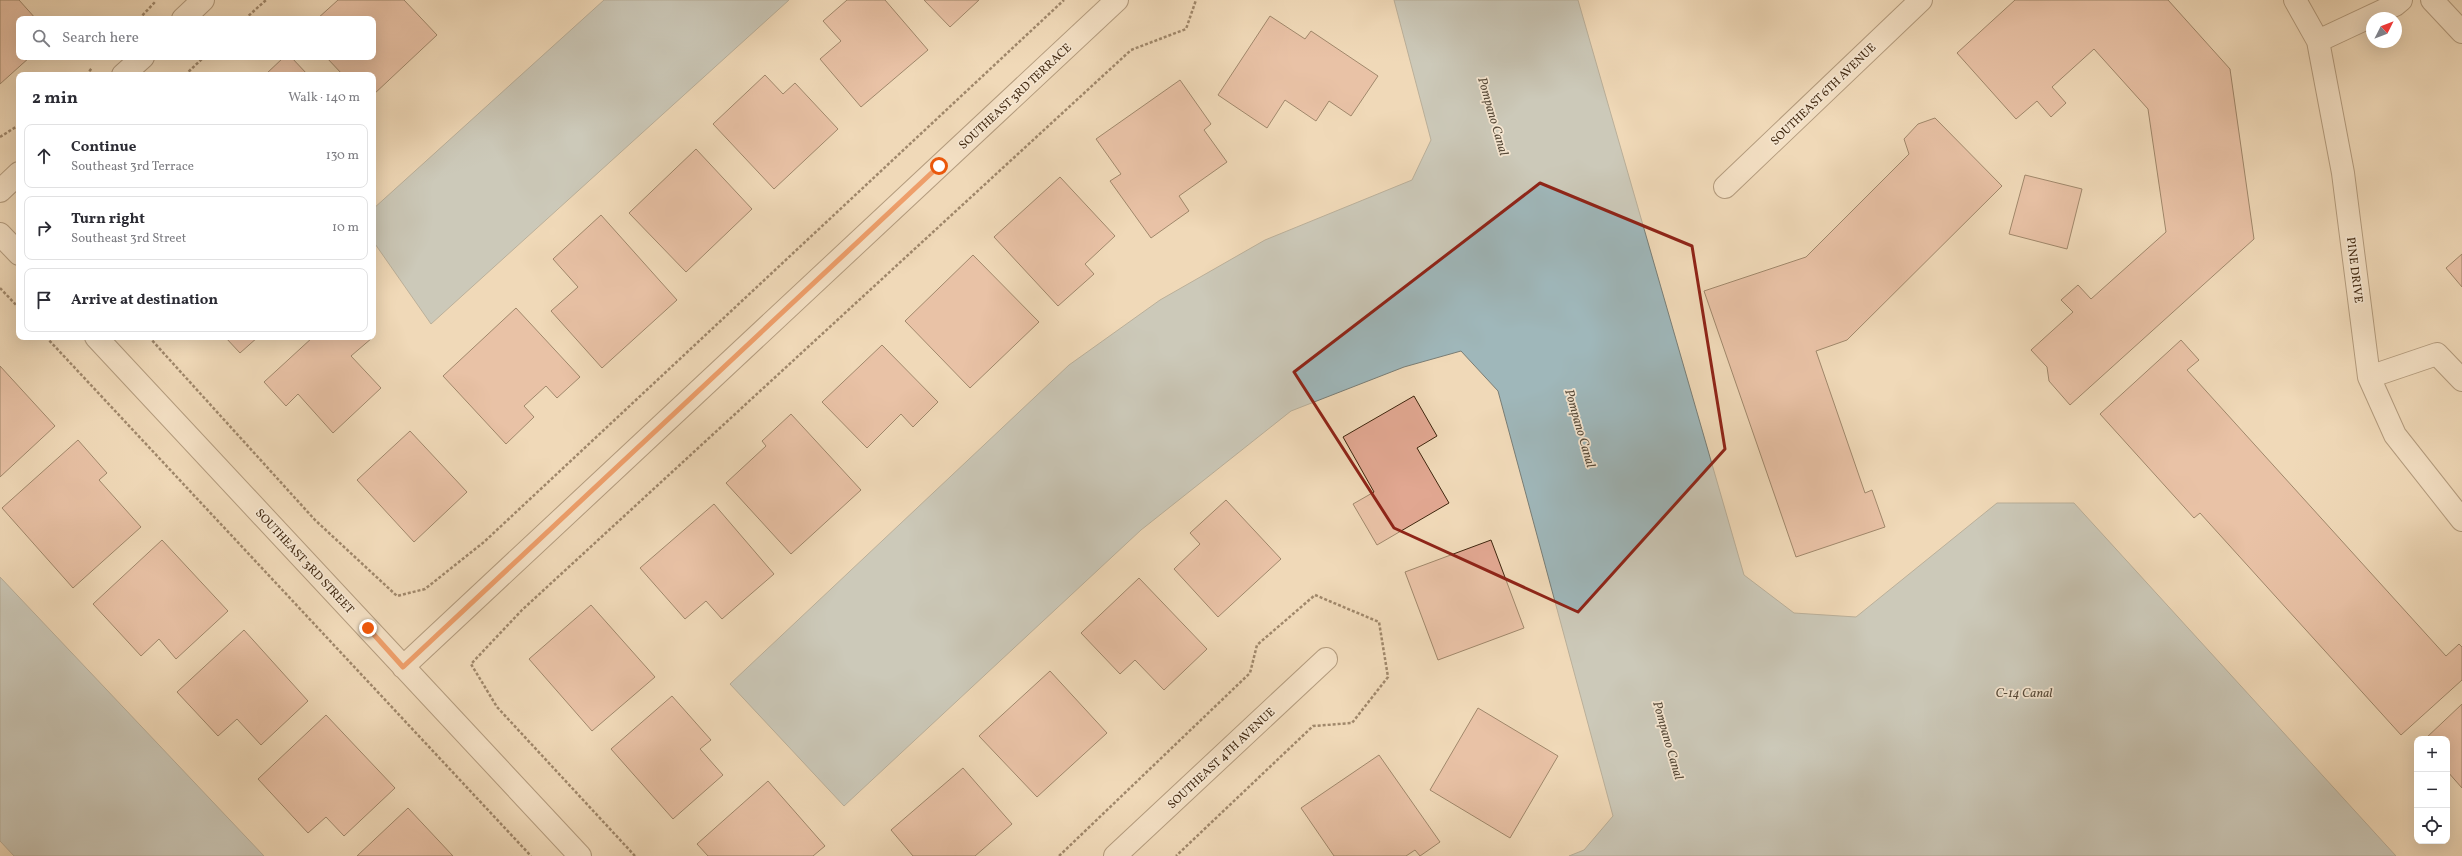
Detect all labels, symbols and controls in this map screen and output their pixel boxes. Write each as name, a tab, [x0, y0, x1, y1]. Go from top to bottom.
north arrow	[2366, 12, 2402, 48]
search box	[16, 16, 376, 60]
icon: search	[30, 27, 52, 49]
text: Search here	[62, 28, 139, 49]
street label: SOUTHEAST 3RD TERRACE	[956, 40, 1076, 153]
street label: SOUTHEAST 6TH AVENUE	[1768, 40, 1880, 149]
water label: Pompano Canal	[1472, 75, 1512, 159]
text: 2 min	[32, 87, 78, 110]
text: Walk · 140 m	[288, 89, 360, 107]
text: Continue	[71, 137, 136, 158]
icon: ahead	[33, 145, 55, 167]
text: 130 m	[326, 147, 359, 165]
route start	[930, 157, 948, 175]
text: Southeast 3rd Terrace	[71, 158, 194, 176]
text: Turn right	[71, 209, 145, 230]
icon: right	[33, 217, 55, 239]
text: 10 m	[332, 219, 359, 237]
text: Southeast 3rd Street	[71, 230, 186, 248]
street label: PINE DRIVE	[2342, 236, 2366, 304]
icon: arrive	[33, 289, 55, 311]
text: Arrive at destination	[71, 290, 218, 311]
water label: Pompano Canal	[1559, 387, 1599, 471]
street label: SOUTHEAST 3RD STREET	[251, 506, 357, 618]
route end	[359, 619, 377, 637]
water label: C-14 Canal	[1995, 685, 2053, 703]
water label: Pompano Canal	[1647, 699, 1687, 783]
street label: SOUTHEAST 4TH AVENUE	[1164, 705, 1279, 813]
map controls	[2414, 736, 2450, 844]
button: +	[2414, 736, 2450, 772]
button: −	[2414, 772, 2450, 808]
button: locate	[2414, 808, 2450, 844]

